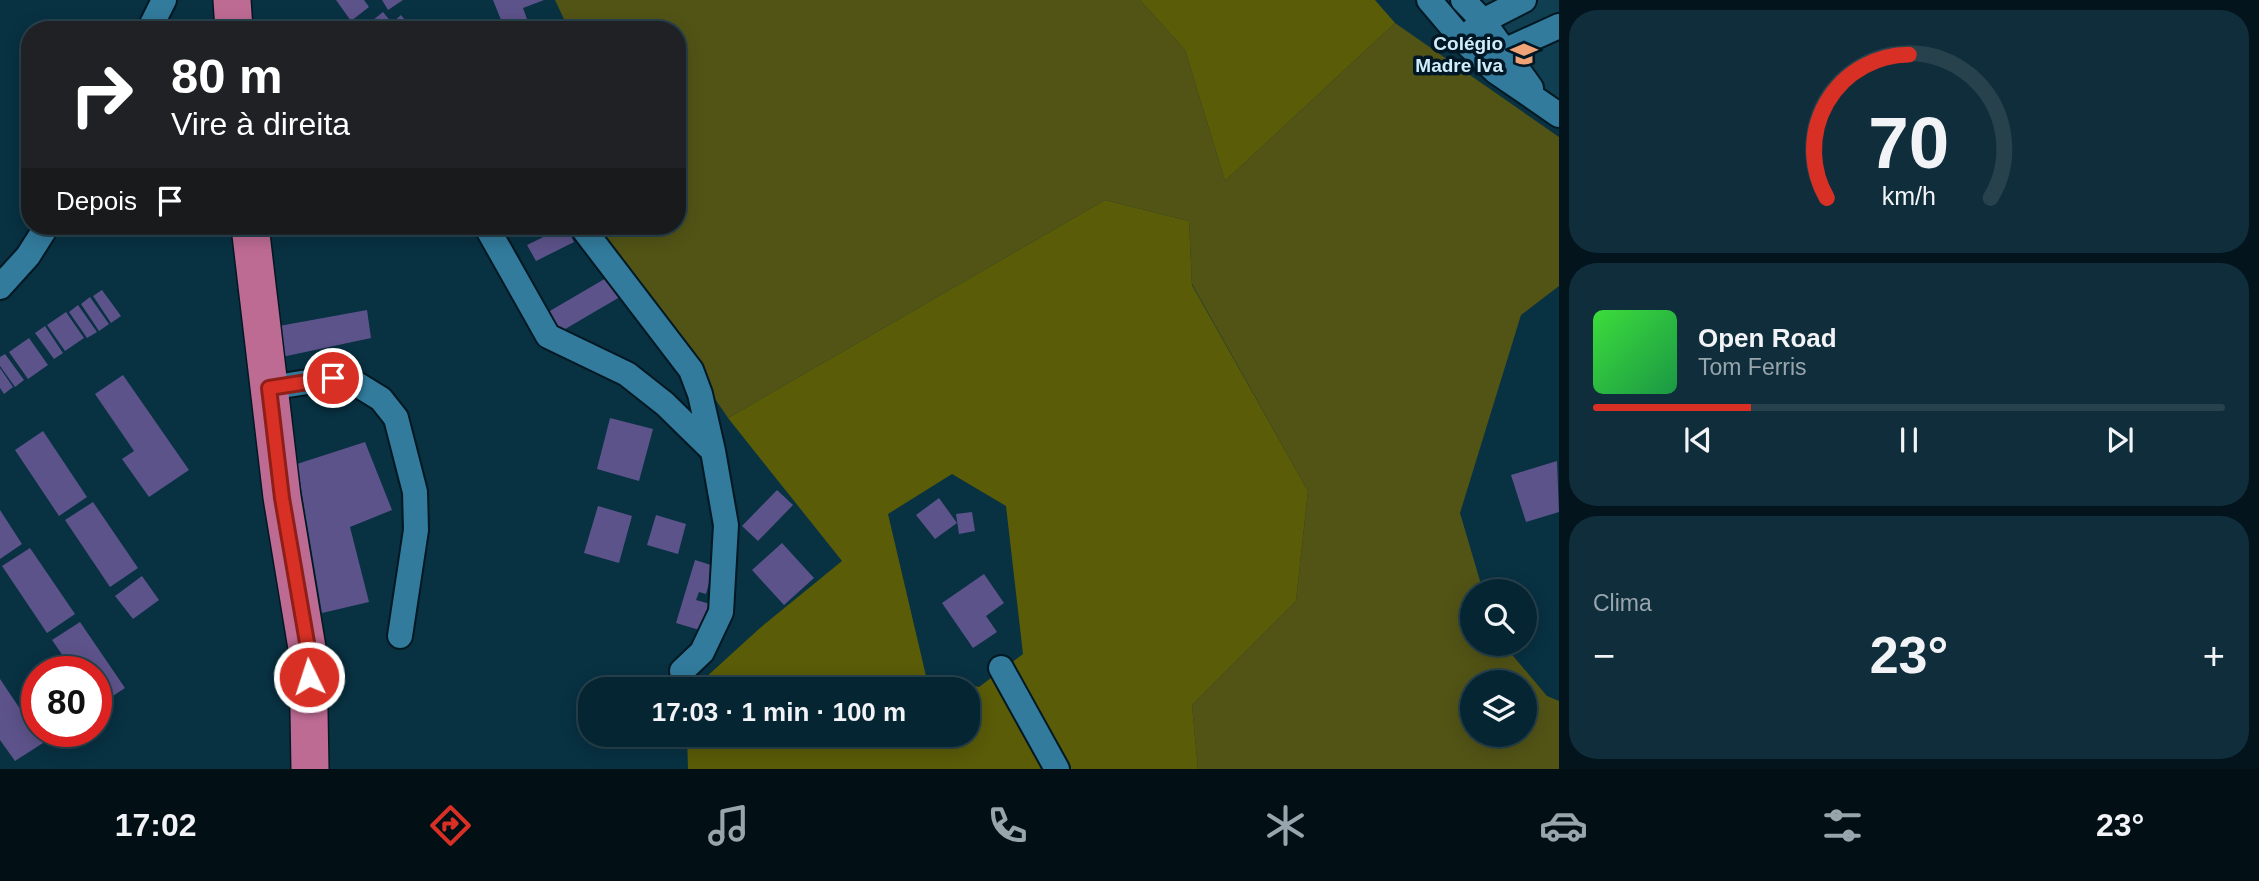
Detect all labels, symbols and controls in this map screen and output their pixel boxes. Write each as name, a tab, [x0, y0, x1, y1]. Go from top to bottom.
place label: Colégio Madre Iva	[1415, 33, 1503, 76]
school or university icon: Colégio Madre Iva	[1509, 39, 1539, 69]
icon: right	[56, 49, 147, 140]
text: 80 m	[171, 49, 283, 103]
text: 70	[1869, 102, 1949, 183]
text: Vire à direita	[171, 106, 350, 142]
text: km/h	[1882, 181, 1936, 209]
icon: arrive	[151, 182, 189, 220]
text: Depois	[56, 186, 137, 216]
text: Open Road	[1698, 323, 1837, 353]
pin	[303, 348, 363, 408]
text: Tom Ferris	[1698, 354, 1807, 380]
icon: arrive	[314, 359, 352, 397]
icon: previous	[1679, 421, 1717, 459]
icon: pause	[1890, 421, 1928, 459]
icon: next	[2101, 421, 2139, 459]
map controls	[1460, 579, 1537, 747]
button: search	[1460, 579, 1537, 656]
text: Clima	[1593, 590, 1652, 616]
text: 23°	[1870, 626, 1948, 684]
text: −	[1593, 635, 1615, 677]
text: +	[2203, 635, 2225, 677]
position arrow	[272, 640, 346, 714]
speed limit sign: 80	[21, 656, 112, 747]
button: layers	[1460, 670, 1537, 747]
text: 17:03 · 1 min · 100 m	[652, 697, 906, 727]
icon: directions	[426, 801, 475, 850]
icon: music	[704, 801, 753, 850]
icon: phone	[983, 801, 1032, 850]
icon: climate	[1261, 801, 1310, 850]
icon: car	[1539, 801, 1588, 850]
icon: filters	[1818, 801, 1867, 850]
text: 17:02	[115, 807, 197, 843]
text: 23°	[2096, 807, 2144, 843]

